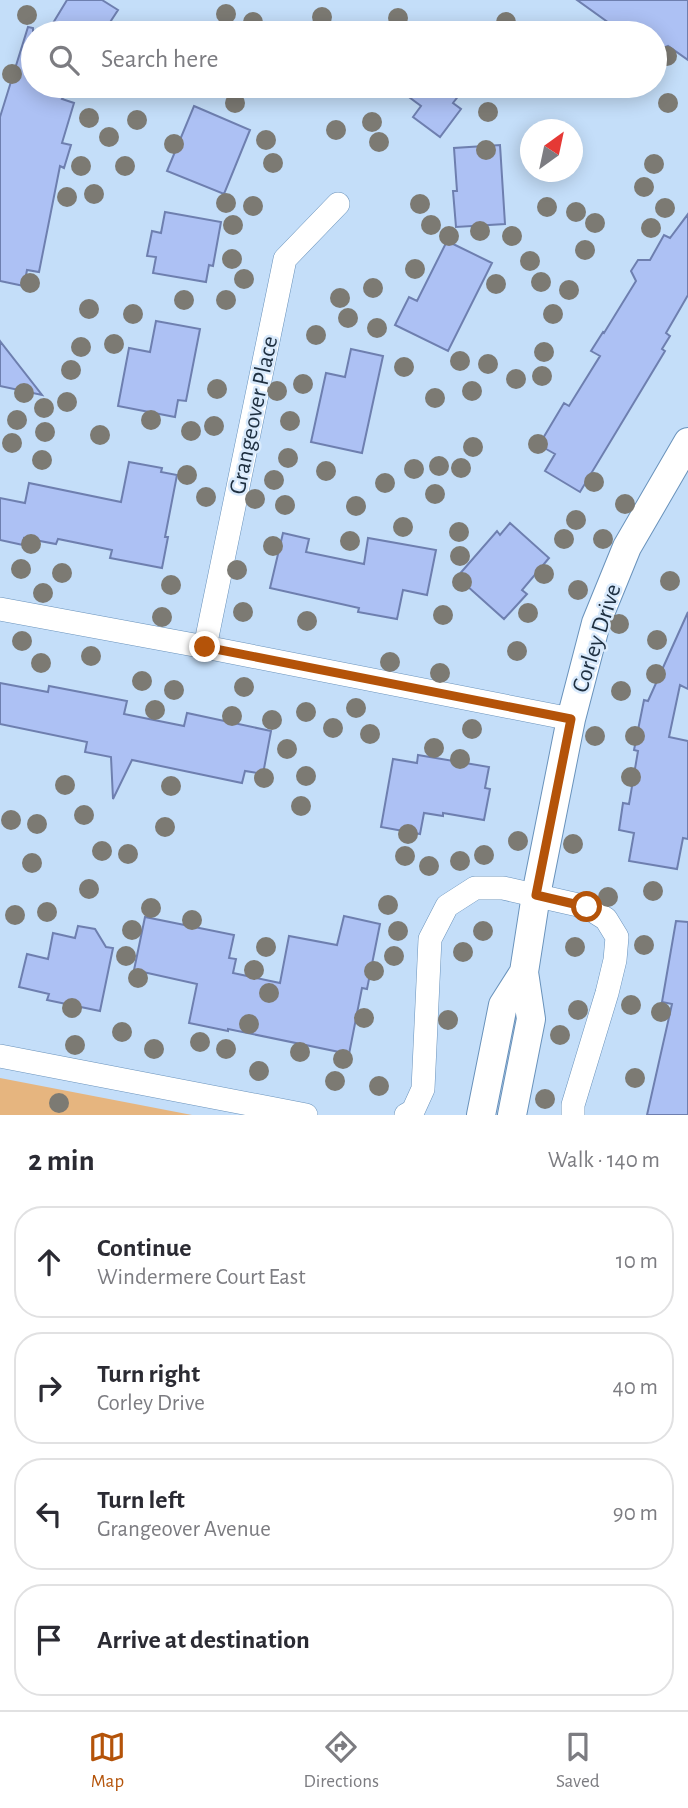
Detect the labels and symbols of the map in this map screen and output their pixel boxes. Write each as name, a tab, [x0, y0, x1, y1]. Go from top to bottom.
north arrow	[520, 119, 583, 182]
street label: Grangeover Place	[225, 334, 282, 497]
street label: Corley Drive	[568, 581, 626, 695]
route end	[189, 631, 220, 662]
route start	[571, 891, 602, 922]

